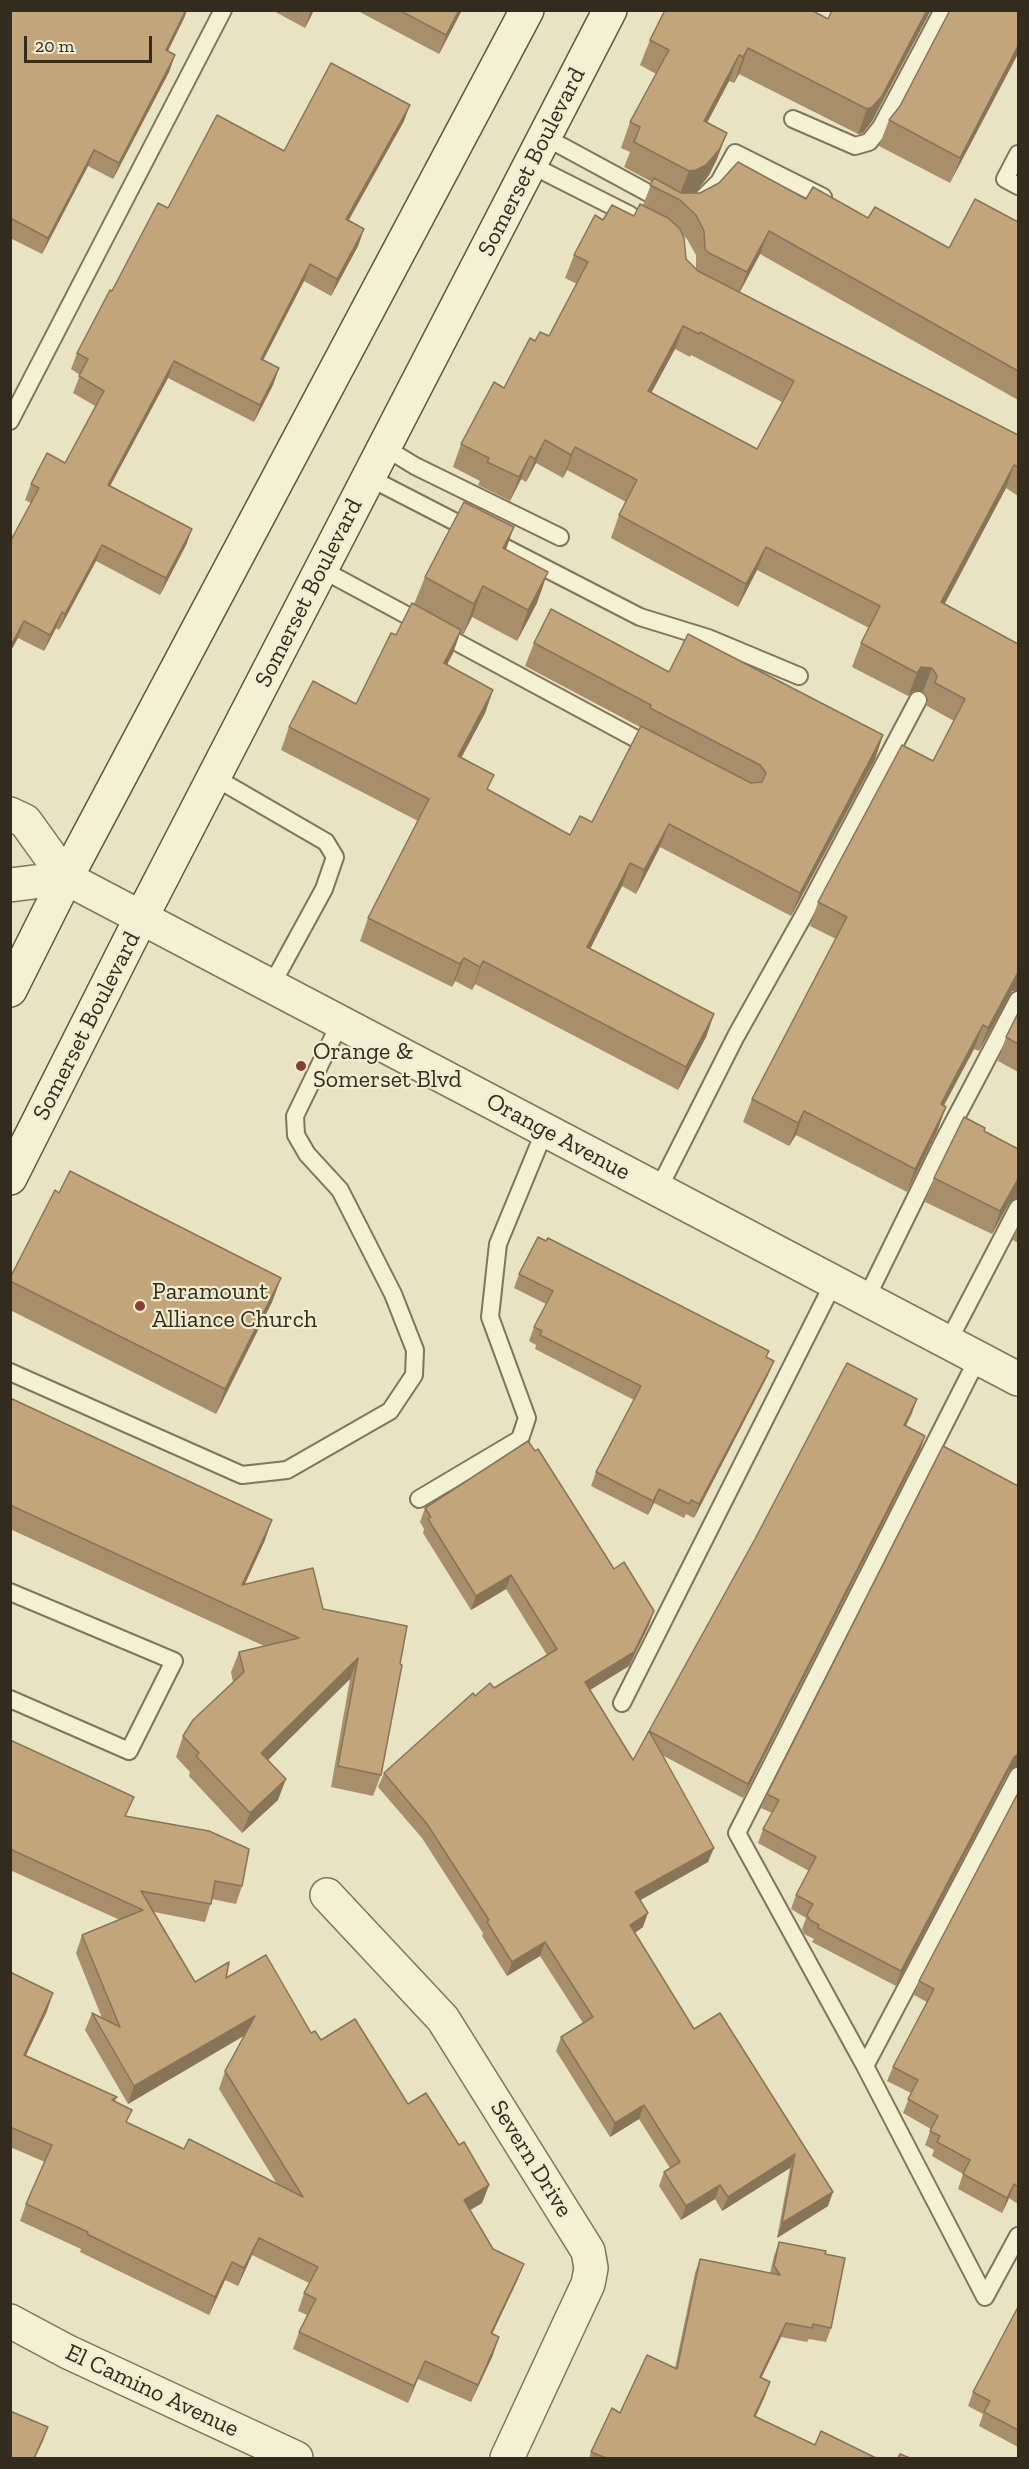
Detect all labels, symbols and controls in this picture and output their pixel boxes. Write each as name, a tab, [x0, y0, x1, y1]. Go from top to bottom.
scale bar	[27, 24, 154, 62]
text: 20 m	[35, 35, 74, 57]
street label: Somerset Boulevard	[472, 63, 592, 261]
street label: Somerset Boulevard	[249, 494, 369, 692]
street label: Somerset Boulevard	[27, 927, 147, 1125]
place label: Orange & Somerset Blvd	[313, 1038, 462, 1094]
marker: Orange & Somerset Blvd	[294, 1059, 308, 1073]
street label: Orange Avenue	[481, 1087, 635, 1187]
place label: Paramount Alliance Church	[152, 1278, 317, 1334]
marker: Paramount Alliance Church	[133, 1299, 147, 1313]
street label: Severn Drive	[484, 2095, 578, 2223]
street label: El Camino Avenue	[61, 2338, 243, 2444]

